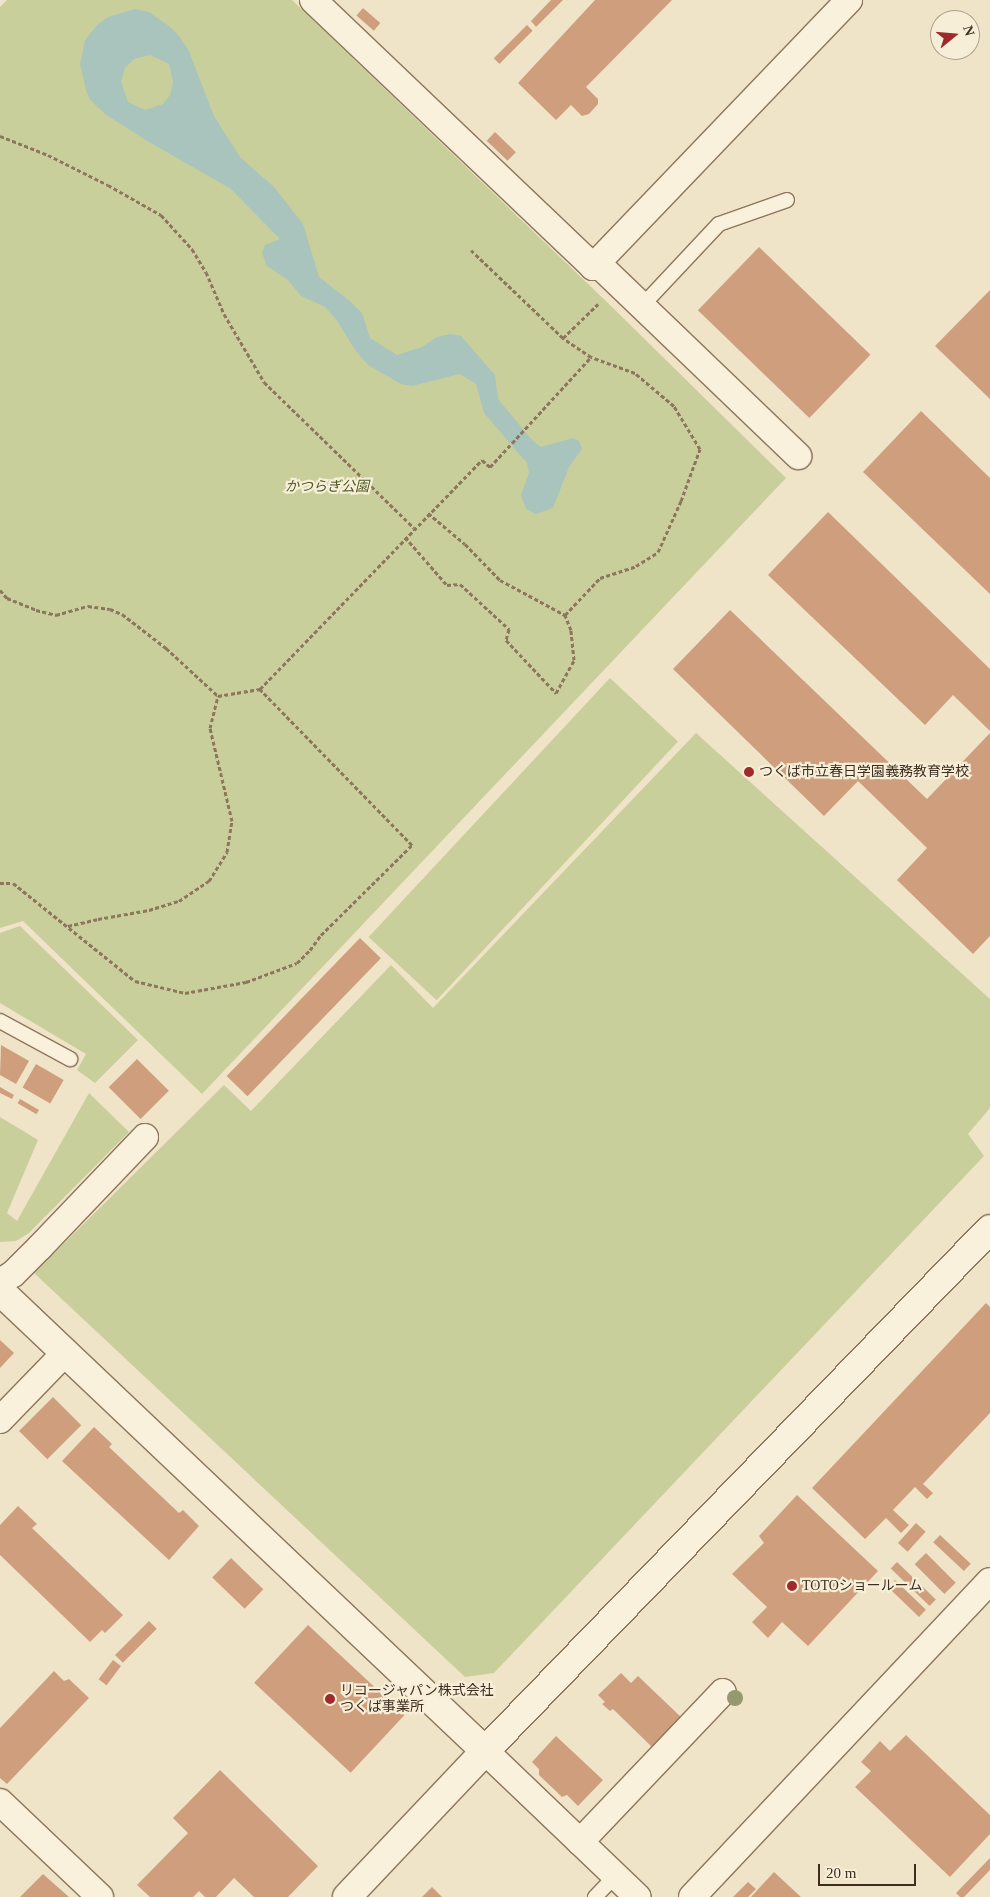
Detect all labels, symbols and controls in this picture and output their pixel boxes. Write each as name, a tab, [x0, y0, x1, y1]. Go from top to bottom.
north arrow	[930, 10, 980, 60]
text: N	[960, 24, 978, 38]
park label: かつらぎ公園	[285, 479, 369, 495]
place label: つくば市立春日学園義務教育学校	[759, 764, 969, 780]
marker: つくば市立春日学園義務教育学校	[743, 766, 755, 778]
place label: TOTOショールーム	[802, 1578, 923, 1594]
marker: TOTOショールーム	[786, 1580, 798, 1592]
place label: リコージャパン株式会社 つくば事業所	[340, 1683, 494, 1715]
marker: リコージャパン株式会社 つくば事業所	[324, 1693, 336, 1705]
scale bar	[820, 1854, 918, 1886]
text: 20 m	[826, 1865, 856, 1881]

